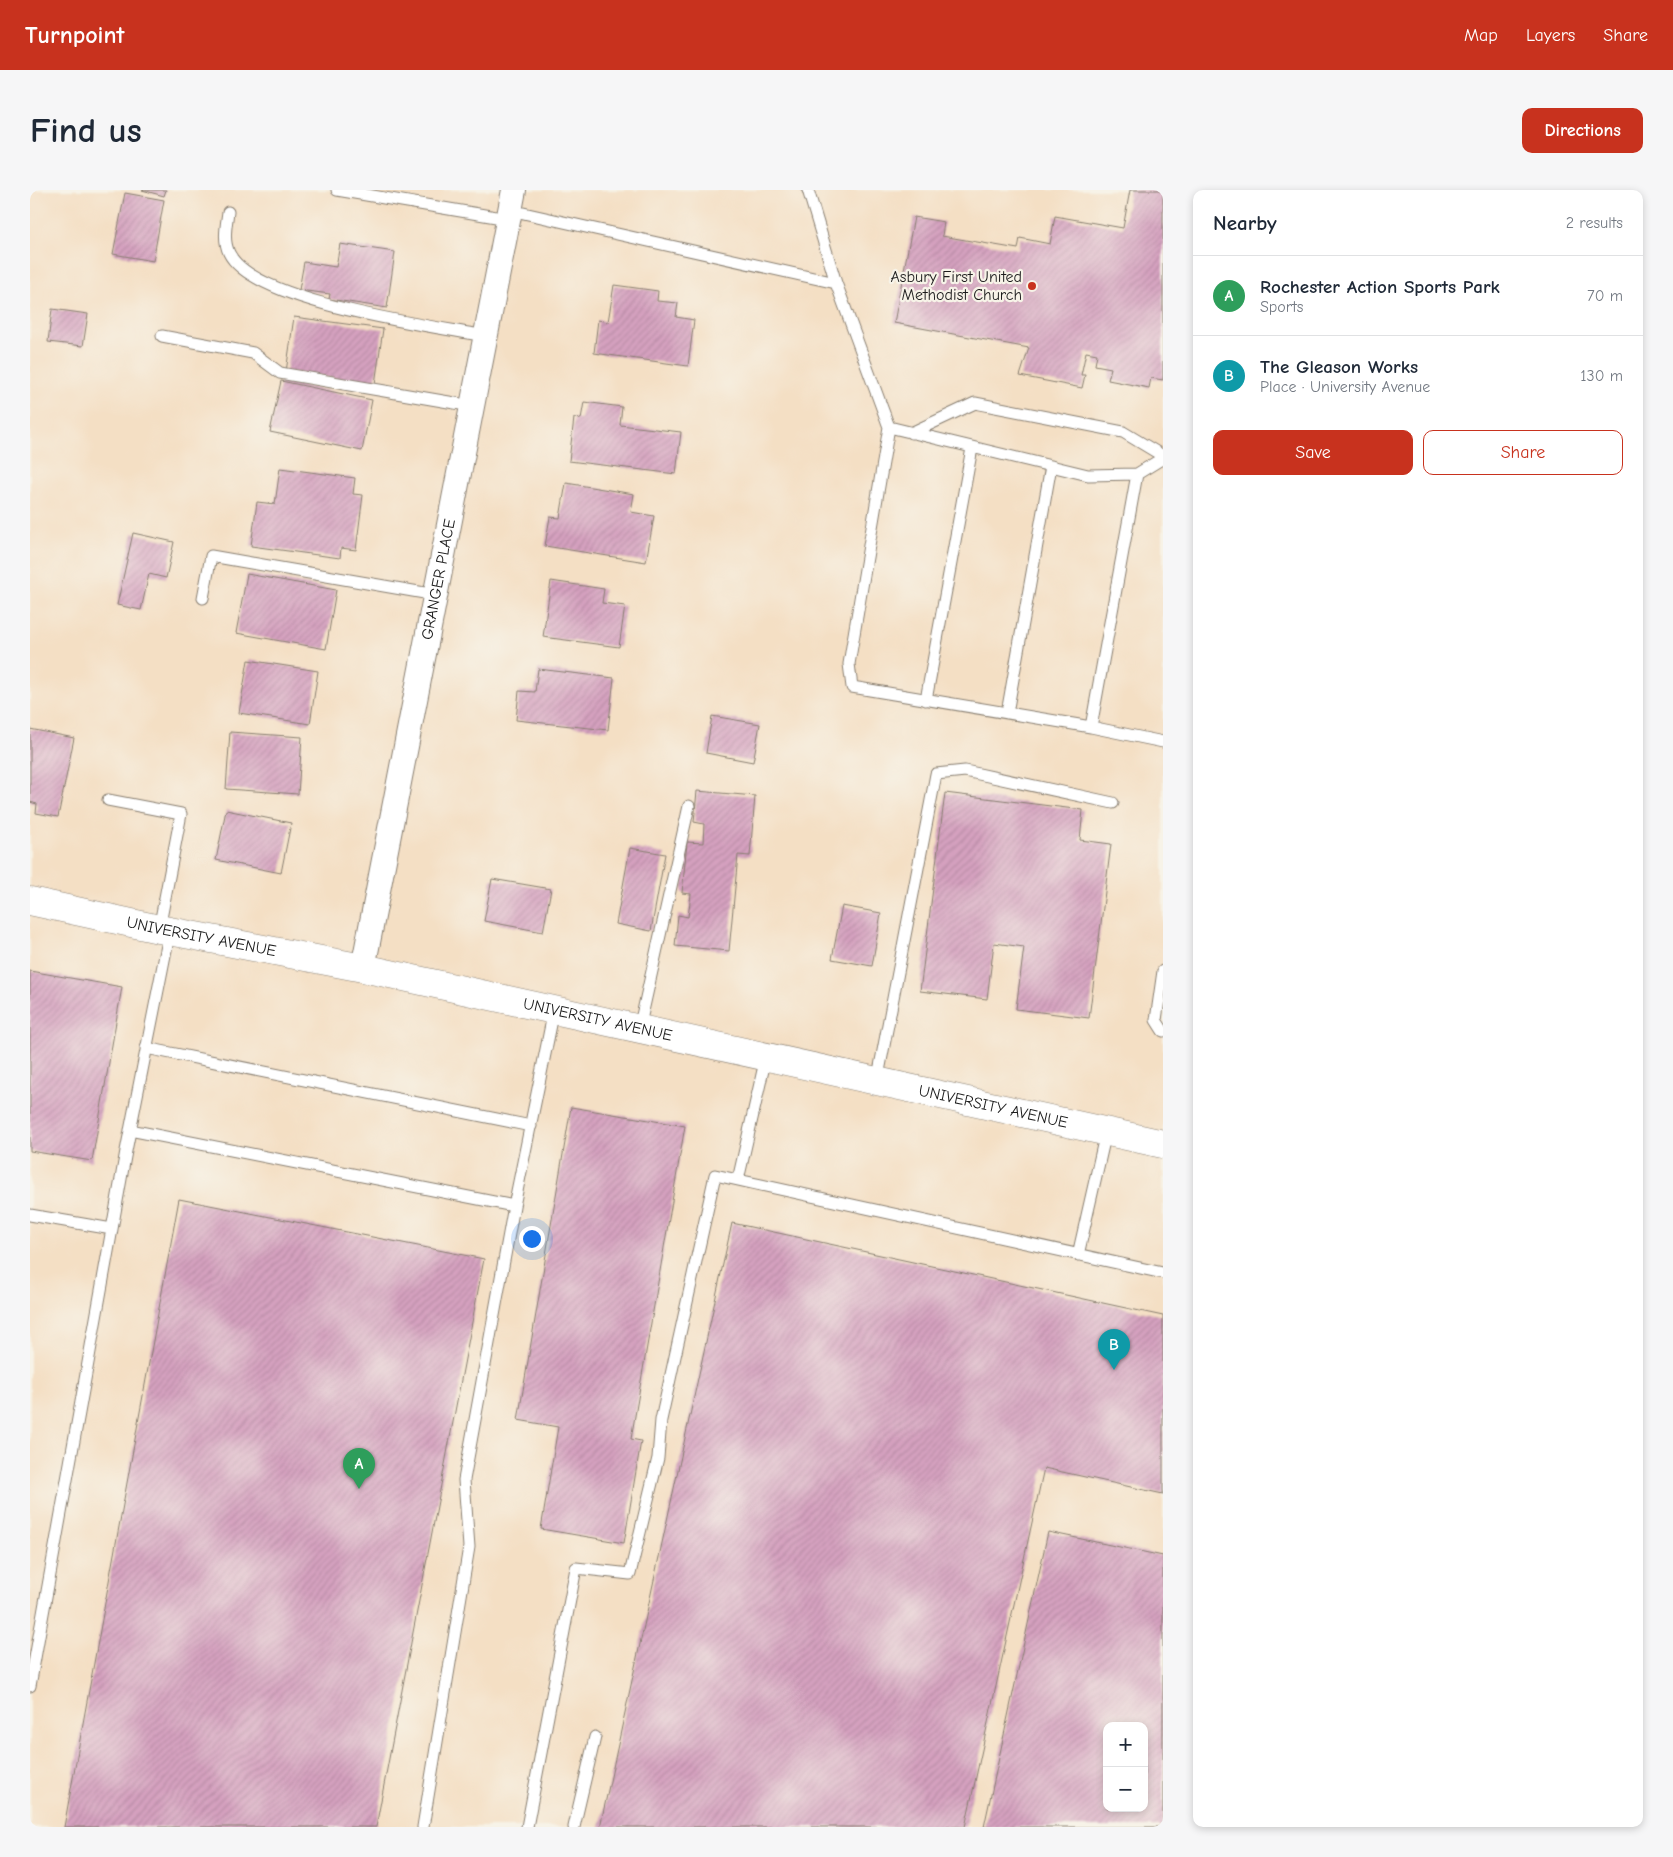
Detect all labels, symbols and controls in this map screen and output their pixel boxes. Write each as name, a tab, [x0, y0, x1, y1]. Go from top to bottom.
text: Turnpoint	[25, 21, 124, 49]
text: Map	[1464, 25, 1498, 46]
text: Layers	[1526, 25, 1575, 46]
text: Share	[1603, 25, 1648, 46]
button: Directions	[1522, 108, 1643, 153]
text: Find us	[30, 110, 142, 151]
text: Nearby	[1213, 211, 1277, 235]
text: 2 results	[1566, 214, 1623, 232]
place label: Asbury First United Methodist Church	[891, 268, 1022, 304]
text: Rochester Action Sports Park	[1260, 276, 1500, 298]
marker: Asbury First United Methodist Church	[1026, 280, 1038, 292]
text: A	[1225, 287, 1233, 305]
text: 70 m	[1587, 287, 1623, 305]
text: Sports	[1260, 298, 1303, 316]
text: The Gleason Works	[1260, 356, 1418, 378]
text: B	[1224, 367, 1234, 385]
text: 130 m	[1580, 367, 1623, 385]
text: Place · University Avenue	[1260, 378, 1430, 396]
button: Save	[1213, 430, 1413, 475]
button: Share	[1423, 430, 1623, 475]
street label: GRANGER PLACE	[418, 517, 459, 641]
street label: UNIVERSITY AVENUE	[125, 913, 278, 960]
street label: UNIVERSITY AVENUE	[521, 995, 674, 1045]
street label: UNIVERSITY AVENUE	[917, 1082, 1070, 1132]
your location	[519, 1226, 545, 1252]
pin: B	[1098, 1329, 1130, 1370]
pin: A	[343, 1448, 375, 1489]
map controls	[1103, 1722, 1148, 1812]
button: +	[1103, 1722, 1148, 1767]
button: −	[1103, 1767, 1148, 1812]

